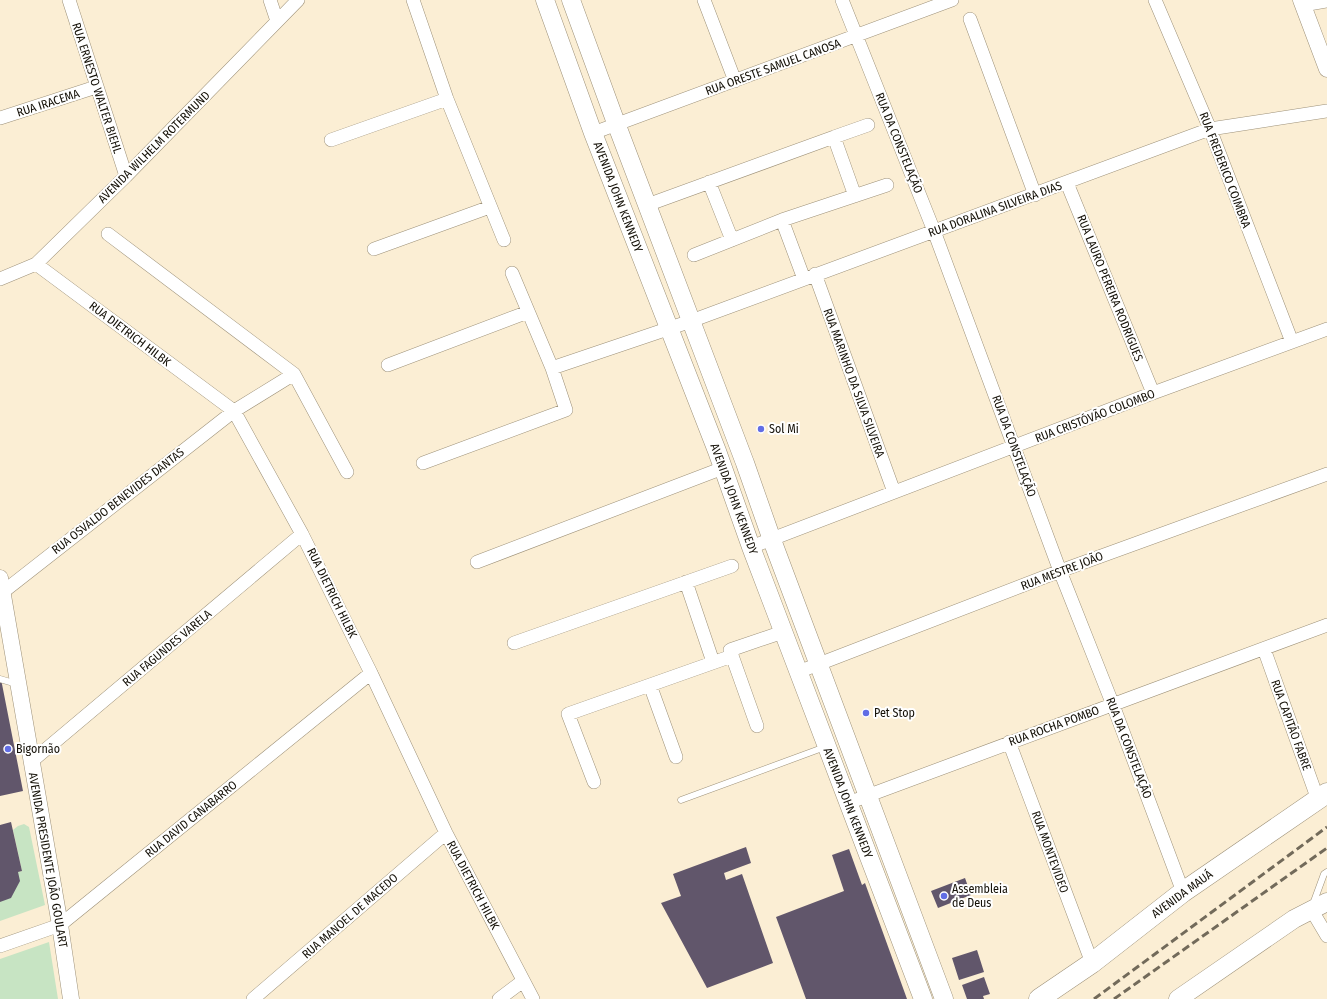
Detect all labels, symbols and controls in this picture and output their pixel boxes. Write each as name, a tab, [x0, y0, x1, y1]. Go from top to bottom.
street label: RUA ERNESTO WALTER BIEHL	[69, 21, 125, 156]
street label: RUA ORESTE SAMUEL CANOSA	[704, 36, 843, 98]
street label: RUA IRACEMA	[15, 86, 82, 120]
street label: AVENIDA WILHELM ROTERMUND	[95, 88, 213, 206]
street label: RUA DA CONSTELAÇÃO	[872, 90, 927, 195]
street label: RUA FREDERICO COIMBRA	[1196, 110, 1254, 231]
street label: AVENIDA JOHN KENNEDY	[590, 140, 646, 254]
street label: RUA DORALINA SILVEIRA DIAS	[926, 178, 1064, 240]
street label: RUA LAURO PEREIRA RODRIGUES	[1074, 213, 1146, 363]
street label: RUA DIETRICH HILBK	[87, 299, 174, 370]
street label: RUA MARINHO DA SILVA SILVEIRA	[820, 306, 888, 460]
street label: RUA CRISTÓVÃO COLOMBO	[1033, 386, 1157, 445]
street label: RUA DA CONSTELAÇÃO	[989, 393, 1040, 499]
place label: Sol Mi	[769, 422, 799, 436]
marker: Sol Mi	[756, 424, 766, 434]
street label: AVENIDA JOHN KENNEDY	[707, 442, 761, 556]
street label: RUA OSVALDO BENEVIDES DANTAS	[49, 445, 187, 557]
street label: RUA DIETRICH HILBK	[304, 546, 360, 641]
street label: RUA MESTRE JOÃO	[1018, 548, 1105, 593]
street label: RUA FAGUNDES VARELA	[120, 606, 215, 689]
street label: RUA CAPITÃO FABRE	[1268, 677, 1315, 773]
street label: RUA DA CONSTELAÇÃO	[1103, 695, 1156, 801]
street label: RUA ROCHA POMBO	[1007, 703, 1101, 749]
place label: Pet Stop	[874, 706, 915, 720]
marker: Pet Stop	[861, 708, 871, 718]
place label: Bigornão	[16, 742, 60, 756]
marker: Bigornão	[3, 744, 13, 754]
street label: AVENIDA JOHN KENNEDY	[820, 746, 876, 860]
street label: AVENIDA PRESIDENTE JOÃO GOULART	[26, 771, 71, 949]
street label: RUA DAVID CANABARRO	[142, 778, 240, 860]
street label: RUA MONTEVIDEO	[1029, 809, 1071, 895]
street label: RUA DIETRICH HILBK	[444, 838, 503, 932]
street label: AVENIDA MAUÁ	[1148, 866, 1216, 921]
street label: RUA MANOEL DE MACEDO	[299, 871, 401, 961]
place label: Assembleia de Deus	[952, 882, 1008, 910]
marker: Assembleia de Deus	[939, 891, 949, 901]

